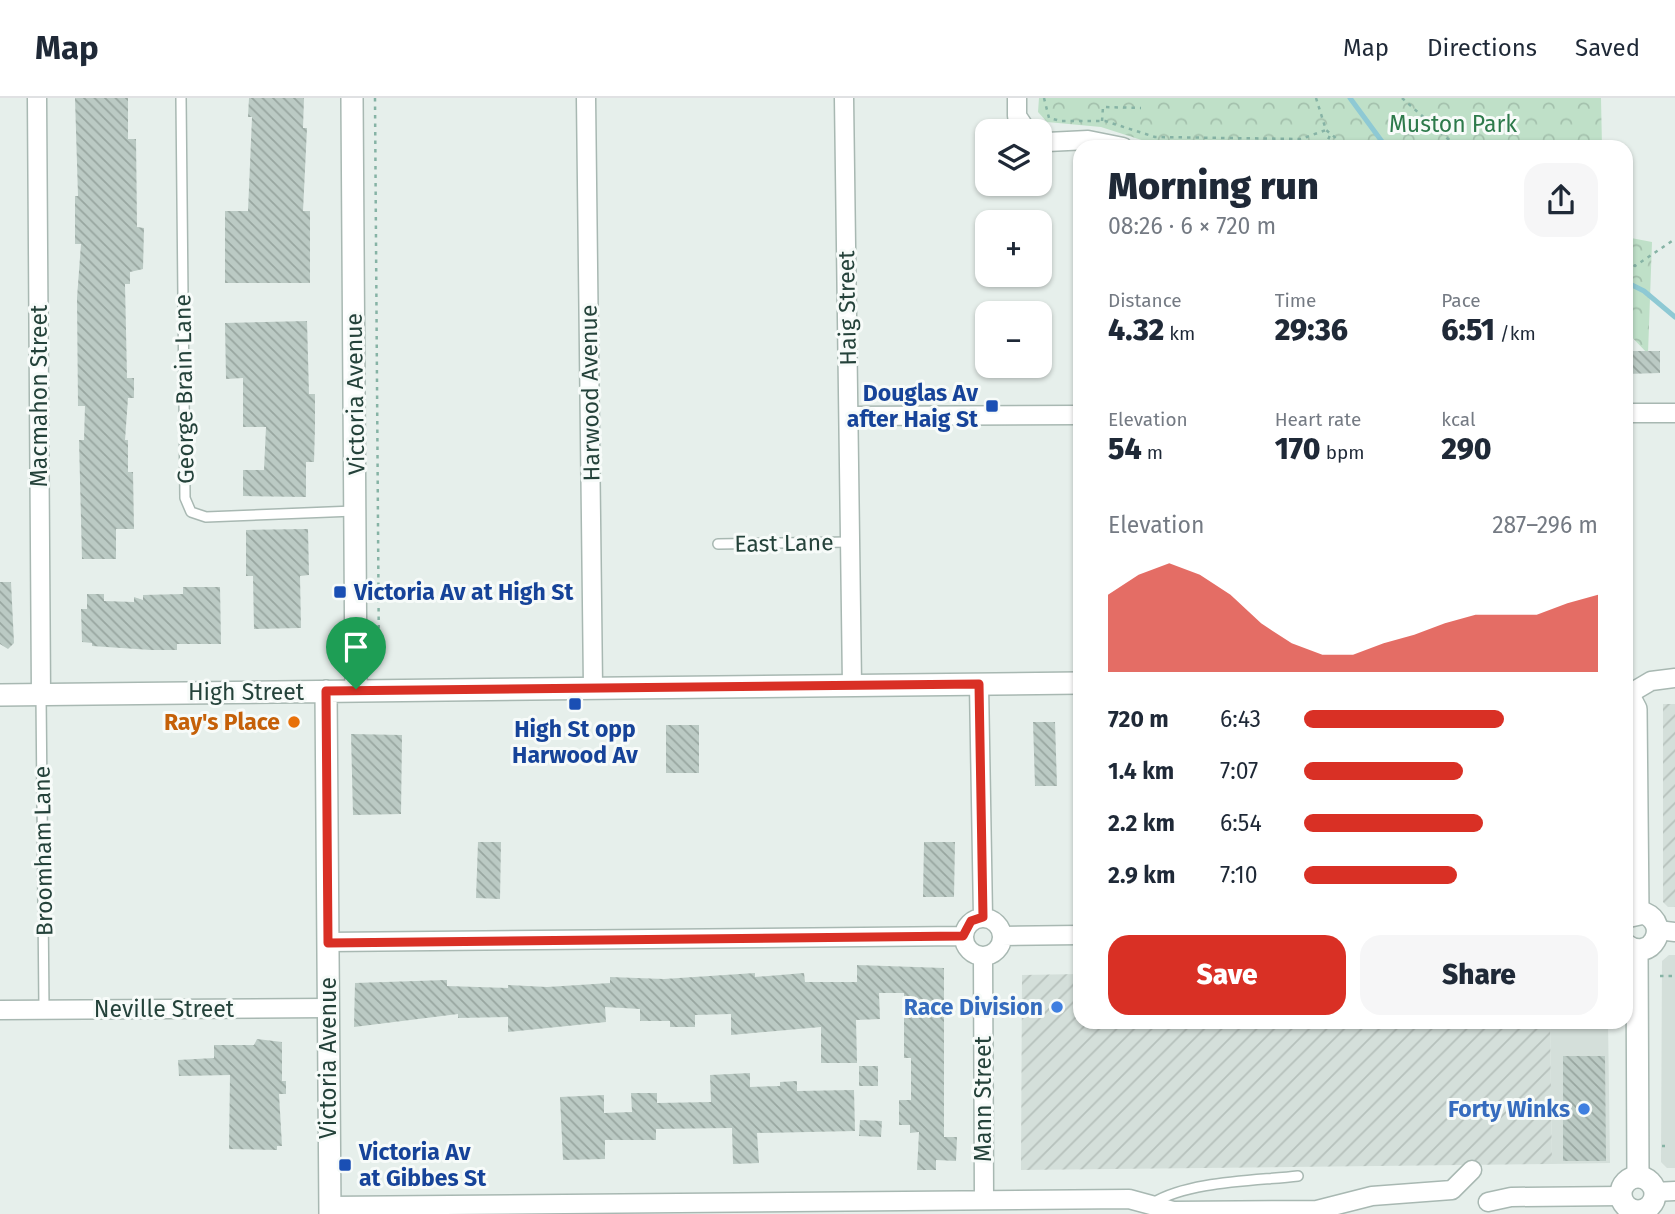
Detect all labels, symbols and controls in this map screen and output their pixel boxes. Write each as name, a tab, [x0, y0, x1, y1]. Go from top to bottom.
text: Map	[35, 28, 99, 68]
text: Map	[1343, 34, 1389, 62]
text: Directions	[1427, 34, 1537, 62]
text: Saved	[1575, 34, 1640, 62]
park label: Muston Park	[1389, 110, 1517, 138]
map controls	[975, 119, 1052, 378]
button: layers	[975, 119, 1052, 196]
text: Morning run	[1108, 163, 1319, 209]
button: share	[1524, 163, 1598, 237]
button: +	[975, 210, 1052, 287]
text: 08:26 · 6 × 720 m	[1108, 212, 1276, 240]
street label: Haig Street	[832, 250, 862, 366]
text: Distance	[1108, 289, 1182, 312]
text: Time	[1275, 289, 1316, 312]
text: Pace	[1441, 289, 1481, 312]
street label: George Brain Lane	[168, 294, 200, 484]
button: −	[975, 301, 1052, 378]
street label: Macmahon Street	[25, 304, 53, 487]
street label: Harwood Avenue	[574, 304, 606, 482]
text: 4.32	[1108, 312, 1164, 348]
text: 29:36	[1275, 312, 1348, 348]
text: 6:51	[1441, 312, 1495, 348]
street label: Victoria Avenue	[340, 313, 370, 475]
text: km	[1164, 322, 1195, 345]
text: /km	[1495, 322, 1536, 345]
place label: Douglas Av after Haig St	[847, 379, 979, 433]
marker: Douglas Av after Haig St	[984, 398, 1000, 414]
text: Elevation	[1108, 408, 1188, 431]
text: Heart rate	[1275, 408, 1361, 431]
text: kcal	[1441, 408, 1476, 431]
text: 54	[1108, 431, 1142, 467]
text: 170	[1275, 431, 1321, 467]
text: 290	[1441, 431, 1492, 467]
text: m	[1142, 441, 1163, 464]
text: bpm	[1321, 441, 1365, 464]
text: Elevation	[1108, 511, 1204, 539]
text: 287–296 m	[1492, 511, 1598, 539]
street label: East Lane	[734, 528, 834, 558]
place label: Victoria Av at High St	[353, 578, 574, 606]
marker: Victoria Av at High St	[332, 584, 348, 600]
pin	[326, 617, 386, 689]
icon: arrive	[337, 628, 375, 666]
street label: High Street	[188, 678, 305, 706]
marker: High St opp Harwood Av	[567, 696, 583, 712]
text: 720 m	[1108, 705, 1169, 733]
text: 6:43	[1220, 705, 1261, 733]
place label: Ray's Place	[164, 708, 280, 736]
marker: Ray's Place	[286, 714, 302, 730]
place label: High St opp Harwood Av	[512, 715, 638, 769]
text: 1.4 km	[1108, 757, 1174, 785]
text: 7:07	[1220, 757, 1258, 785]
street label: Broomham Lane	[28, 766, 58, 936]
text: 2.2 km	[1108, 809, 1175, 837]
text: 6:54	[1220, 809, 1262, 837]
text: 2.9 km	[1108, 861, 1175, 889]
text: 7:10	[1220, 861, 1258, 889]
button: Save	[1108, 935, 1346, 1015]
button: Share	[1360, 935, 1598, 1015]
street label: Victoria Avenue	[314, 977, 342, 1139]
place label: Race Division	[904, 993, 1043, 1021]
street label: Neville Street	[94, 995, 235, 1023]
marker: Race Division	[1049, 999, 1065, 1015]
street label: Mann Street	[969, 1035, 997, 1162]
place label: Forty Winks	[1448, 1095, 1570, 1123]
marker: Forty Winks	[1576, 1101, 1592, 1117]
place label: Victoria Av at Gibbes St	[358, 1138, 487, 1192]
marker: Victoria Av at Gibbes St	[337, 1157, 353, 1173]

